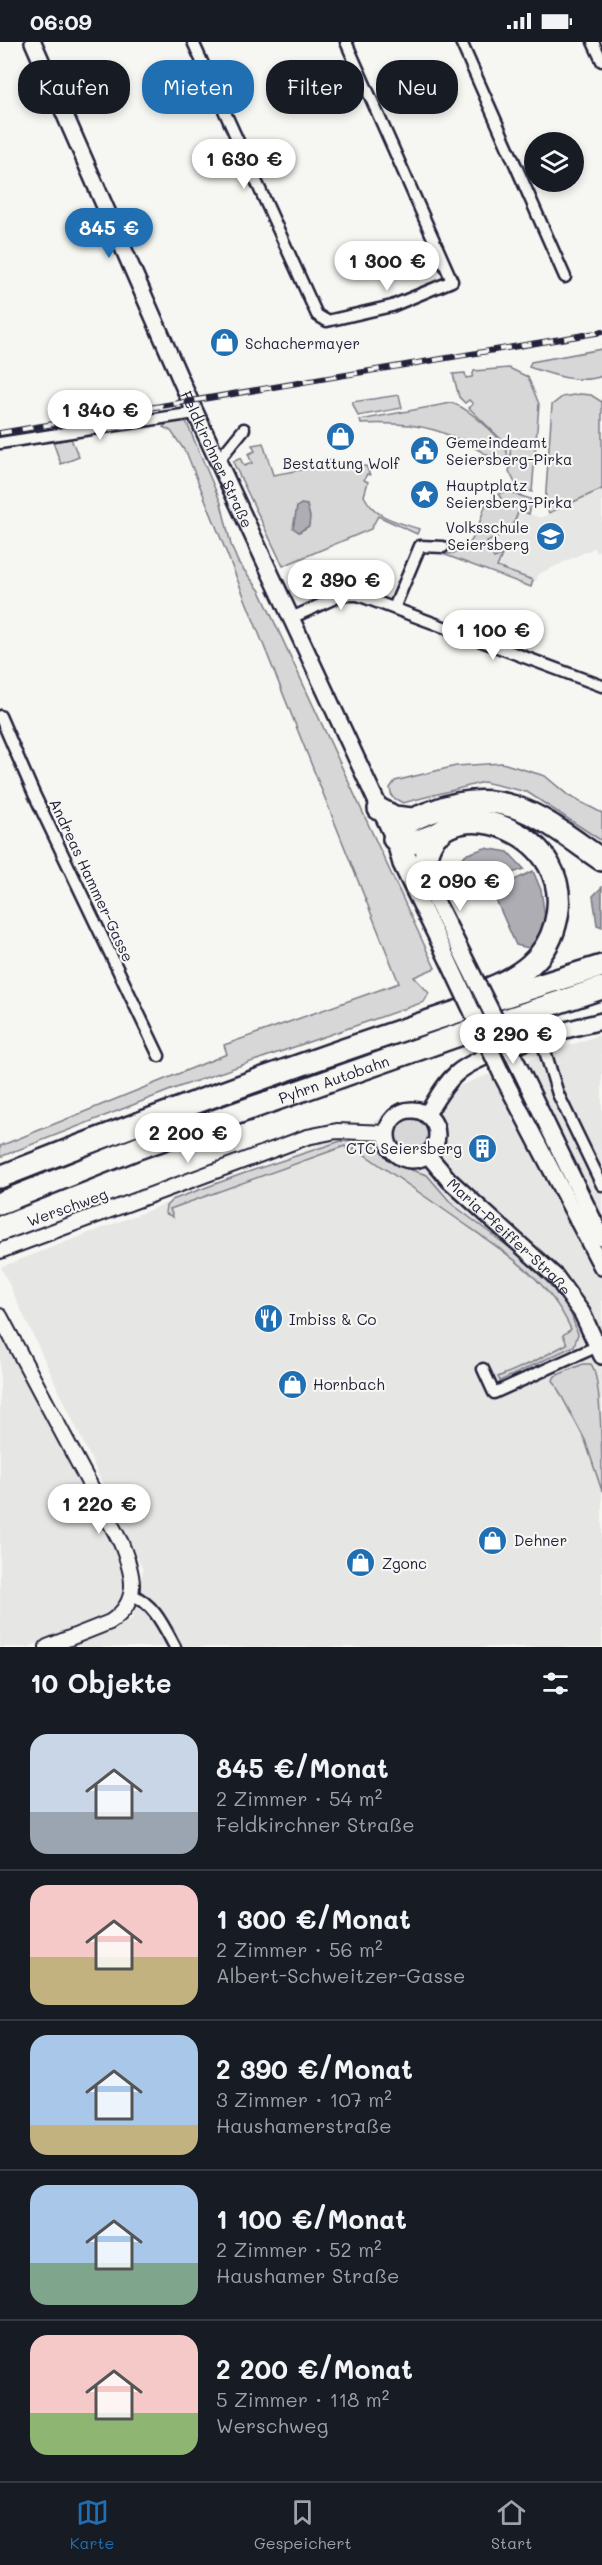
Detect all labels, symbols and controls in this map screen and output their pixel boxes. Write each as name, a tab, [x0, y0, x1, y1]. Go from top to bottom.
text: 06:09	[30, 7, 92, 36]
chip: Kaufen	[18, 60, 130, 114]
chip: Mieten	[142, 60, 254, 114]
chip: Filter	[266, 60, 364, 114]
chip: Neu	[376, 60, 458, 114]
map controls	[524, 132, 584, 192]
button: layers	[524, 132, 584, 192]
pin: 1 630 €	[189, 139, 299, 190]
text: 1 630 €	[206, 145, 282, 171]
pin: 845 €	[67, 208, 151, 259]
text: 845 €	[79, 214, 139, 240]
pin: 1 300 €	[332, 241, 442, 292]
text: 1 300 €	[348, 247, 426, 273]
shop icon: Schachermayer	[208, 327, 240, 359]
place label: Schachermayer	[245, 333, 360, 353]
street label: Feldkirchner Straße	[177, 387, 258, 531]
pin: 1 340 €	[45, 390, 155, 441]
text: 1 340 €	[61, 396, 139, 422]
shop icon: Bestattung Wolf	[325, 420, 357, 452]
place label: Gemeindeamt Seiersberg-Pirka	[446, 432, 572, 469]
public building icon: Gemeindeamt Seiersberg-Pirka	[409, 435, 441, 467]
place label: Bestattung Wolf	[283, 453, 401, 473]
place label: Hauptplatz Seiersberg-Pirka	[446, 475, 572, 512]
place icon: Hauptplatz Seiersberg-Pirka	[409, 478, 441, 510]
place label: Volksschule Seiersberg	[446, 517, 529, 554]
school or university icon: Volksschule Seiersberg	[534, 520, 566, 552]
pin: 2 390 €	[286, 560, 396, 611]
text: 2 390 €	[302, 566, 380, 592]
pin: 1 100 €	[438, 610, 548, 661]
text: 1 100 €	[456, 616, 530, 642]
street label: Andreas Hammer-Gasse	[45, 795, 139, 965]
pin: 2 090 €	[405, 861, 515, 912]
text: 2 090 €	[420, 867, 500, 893]
pin: 3 290 €	[458, 1014, 568, 1065]
text: 3 290 €	[474, 1020, 552, 1046]
street label: Pyhrn Autobahn	[276, 1050, 392, 1108]
pin: 2 200 €	[133, 1113, 243, 1164]
text: 2 200 €	[149, 1119, 227, 1145]
building icon: CTC Seiersberg	[467, 1132, 499, 1164]
place label: CTC Seiersberg	[346, 1138, 462, 1158]
street label: Maria-Pfeiffer-Straße	[443, 1173, 576, 1299]
street label: Werschweg	[24, 1183, 110, 1231]
restaurant icon: Imbiss & Co	[252, 1303, 284, 1335]
place label: Imbiss & Co	[289, 1309, 376, 1329]
shop icon: Hornbach	[276, 1368, 308, 1400]
place label: Hornbach	[313, 1374, 385, 1394]
pin: 1 220 €	[44, 1484, 154, 1535]
text: 1 220 €	[62, 1490, 136, 1516]
shop icon: Dehner	[477, 1524, 509, 1556]
place label: Dehner	[514, 1530, 567, 1550]
shop icon: Zgonc	[345, 1547, 377, 1579]
place label: Zgonc	[382, 1553, 427, 1573]
text: 10 Objekte	[30, 1666, 172, 1700]
icon: filters	[539, 1667, 572, 1700]
text: 845 €/Monat	[216, 1751, 389, 1785]
icon: home	[78, 1758, 150, 1830]
text: 2 Zimmer · 54 m²	[216, 1785, 382, 1811]
text: Feldkirchner Straße	[216, 1811, 415, 1837]
text: 1 300 €/Monat	[216, 1902, 411, 1936]
icon: home	[78, 1909, 150, 1981]
text: 2 Zimmer · 56 m²	[216, 1936, 383, 1962]
text: Albert-Schweitzer-Gasse	[216, 1962, 465, 1988]
text: 2 390 €/Monat	[216, 2052, 413, 2086]
icon: home	[78, 2059, 150, 2131]
text: 3 Zimmer · 107 m²	[216, 2086, 392, 2112]
text: Haushamerstraße	[216, 2112, 392, 2138]
text: 1 100 €/Monat	[216, 2202, 407, 2236]
icon: home	[78, 2209, 150, 2281]
text: 2 Zimmer · 52 m²	[216, 2236, 382, 2262]
text: Haushamer Straße	[216, 2262, 400, 2288]
text: 2 200 €/Monat	[216, 2352, 413, 2386]
icon: home	[78, 2359, 150, 2431]
text: 5 Zimmer · 118 m²	[216, 2386, 389, 2412]
text: Werschweg	[216, 2412, 328, 2438]
tab: Karte	[70, 2496, 114, 2553]
tab: Gespeichert	[254, 2496, 352, 2553]
tab: Start	[491, 2496, 532, 2553]

